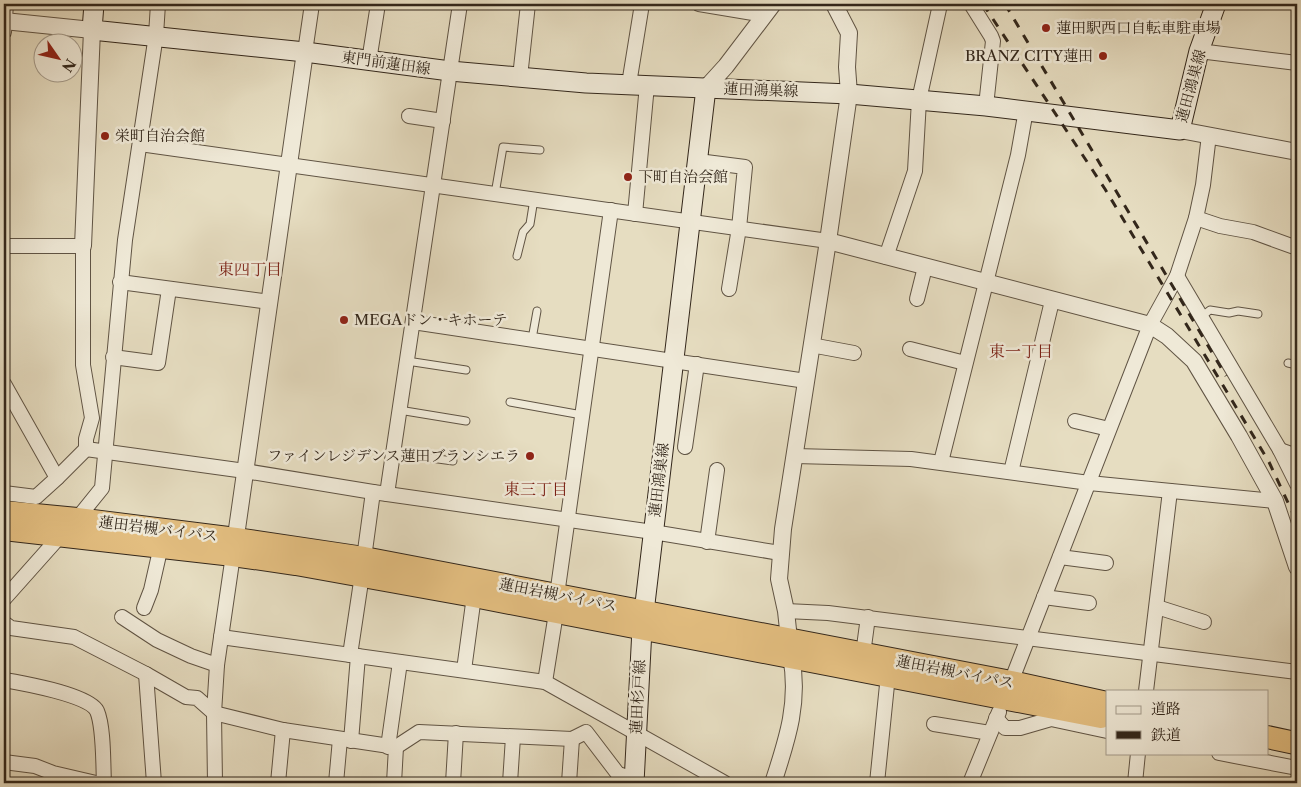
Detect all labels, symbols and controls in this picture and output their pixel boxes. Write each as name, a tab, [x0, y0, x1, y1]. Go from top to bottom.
place label: 蓮田駅西口自転車駐車場	[1056, 18, 1221, 37]
marker: 蓮田駅西口自転車駐車場	[1040, 22, 1052, 34]
north arrow	[32, 32, 82, 82]
place label: BRANZ CITY蓮田	[965, 46, 1093, 65]
street label: 東門前蓮田線	[340, 47, 432, 78]
street label: 蓮田鴻巣線	[1172, 47, 1209, 125]
marker: BRANZ CITY蓮田	[1097, 50, 1109, 62]
text: N	[58, 55, 80, 75]
street label: 蓮田鴻巣線	[723, 79, 799, 100]
place label: 栄町自治会館	[115, 126, 205, 145]
marker: 栄町自治会館	[99, 130, 111, 142]
place label: 下町自治会館	[638, 167, 728, 186]
marker: 下町自治会館	[622, 171, 634, 183]
district label: 東四丁目	[218, 259, 282, 279]
place label: MEGAドン・キホーテ	[354, 310, 507, 329]
marker: MEGAドン・キホーテ	[338, 314, 350, 326]
district label: 東一丁目	[989, 341, 1053, 361]
street label: 蓮田鴻巣線	[645, 442, 673, 518]
place label: ファインレジデンス蓮田ブランシエラ	[267, 446, 520, 465]
marker: ファインレジデンス蓮田ブランシエラ	[524, 450, 536, 462]
district label: 東三丁目	[504, 479, 568, 499]
street label: 蓮田岩槻バイパス	[97, 512, 219, 545]
street label: 蓮田岩槻バイパス	[498, 574, 619, 615]
street label: 蓮田岩槻バイパス	[895, 651, 1016, 692]
street label: 蓮田杉戸線	[626, 659, 649, 735]
legend	[1106, 690, 1268, 754]
text: 道路	[1151, 699, 1181, 718]
text: 鉄道	[1151, 725, 1181, 744]

